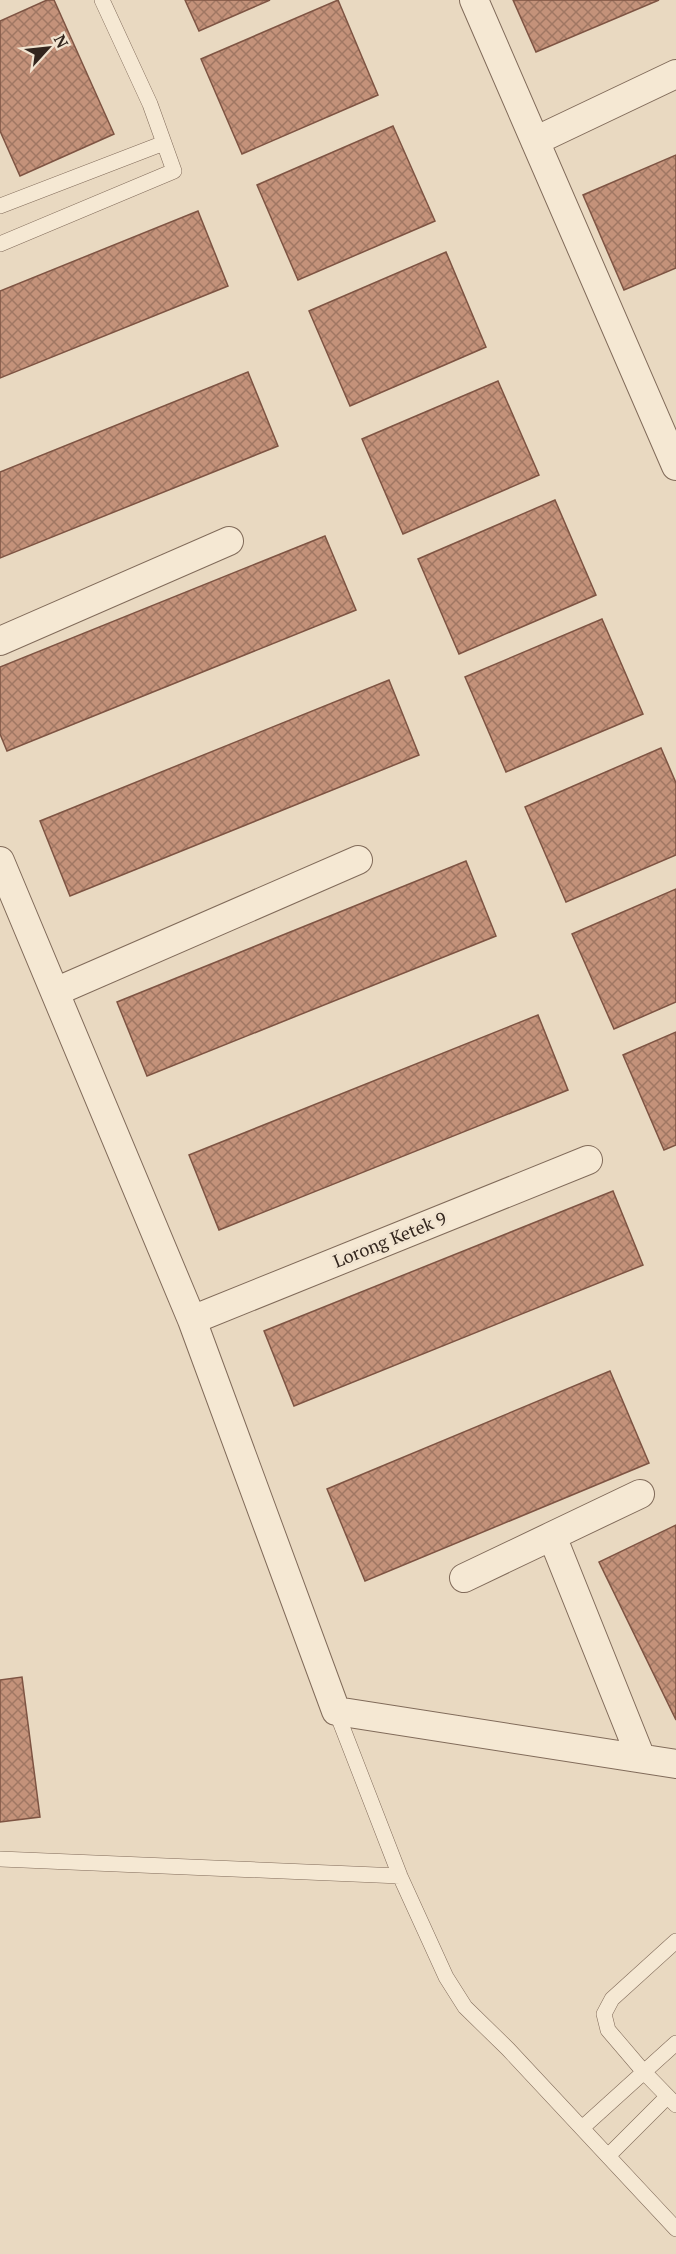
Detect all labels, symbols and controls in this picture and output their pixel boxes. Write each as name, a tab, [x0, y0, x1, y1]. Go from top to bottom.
north arrow	[18, 18, 78, 78]
text: N	[49, 31, 74, 52]
street label: Lorong Ketek 9	[329, 1205, 450, 1273]

